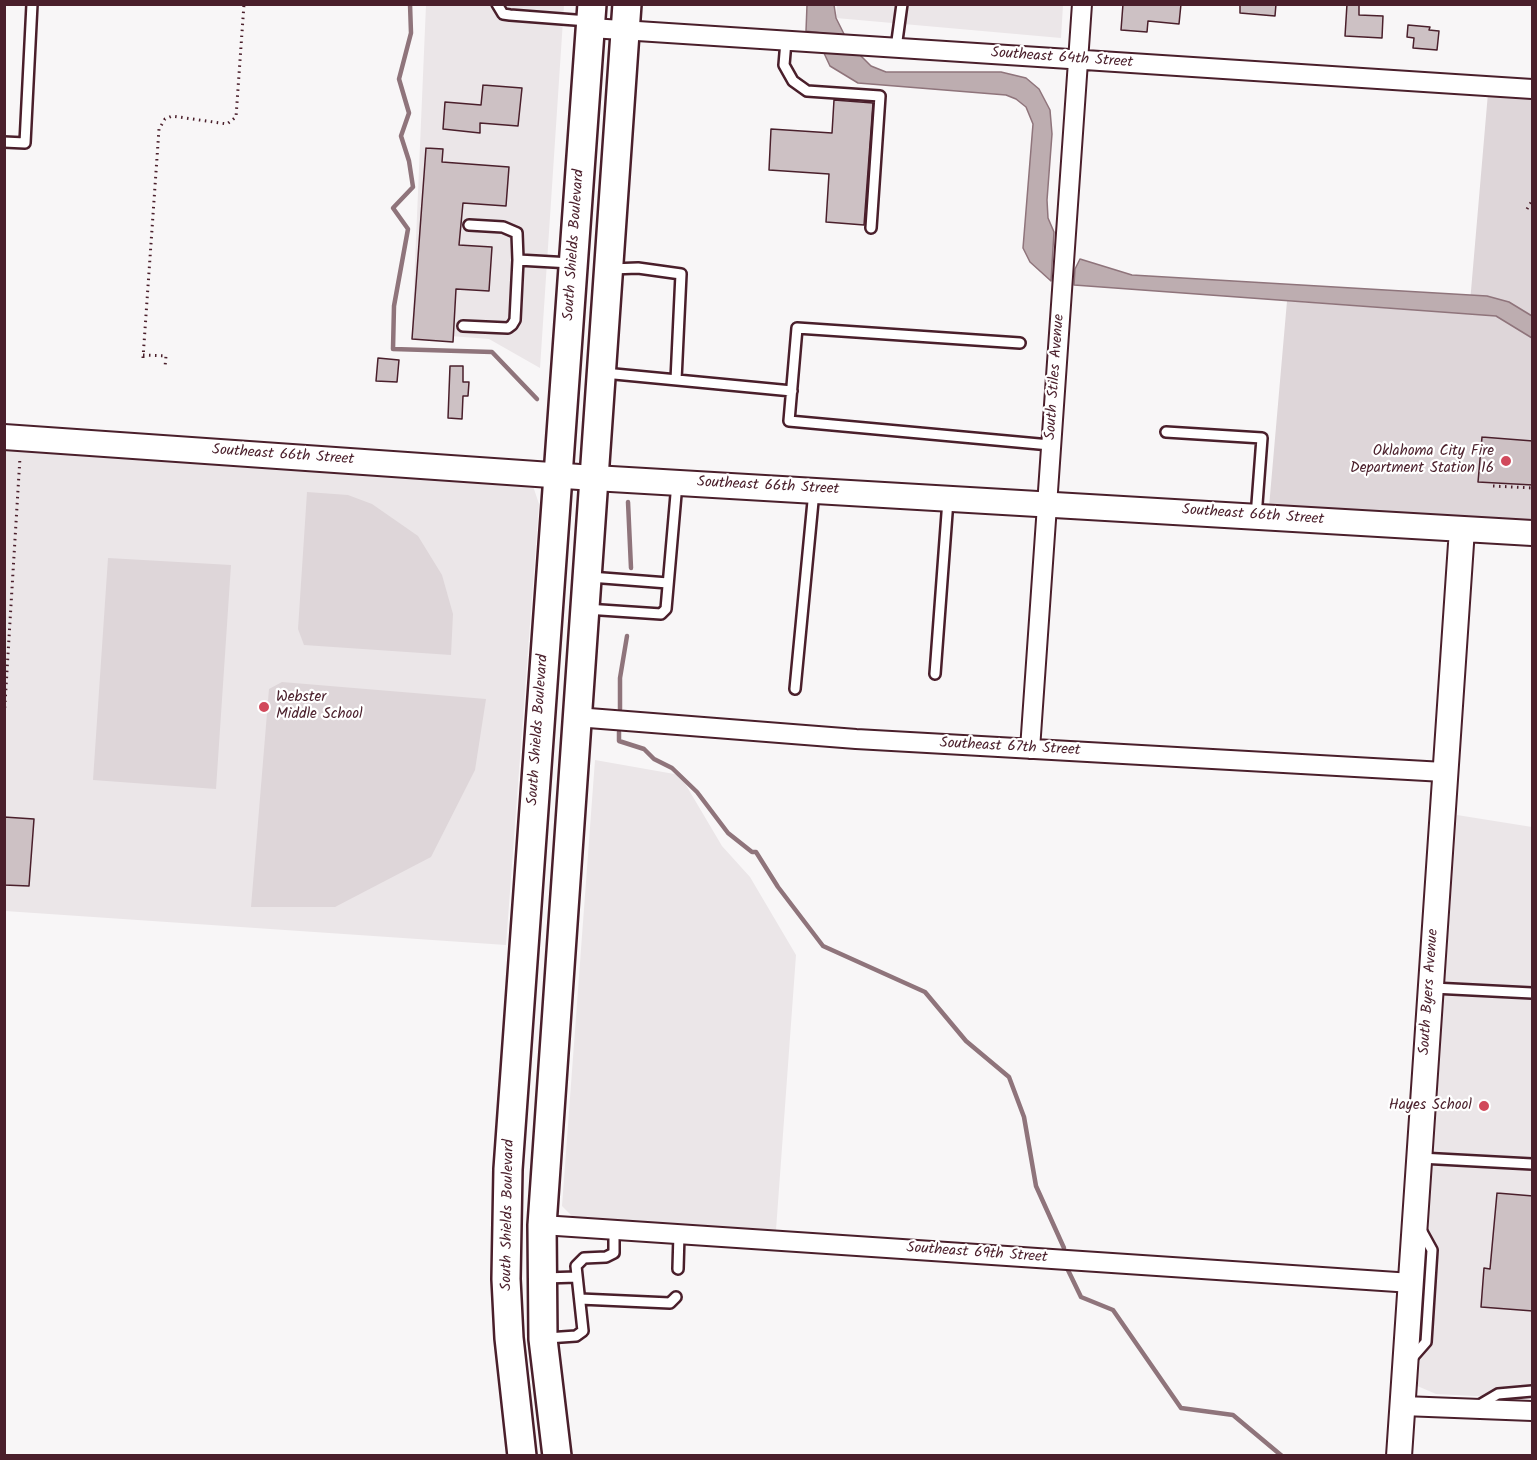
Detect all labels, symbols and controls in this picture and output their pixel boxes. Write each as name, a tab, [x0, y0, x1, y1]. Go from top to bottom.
street label: Southeast 64th Street	[990, 45, 1134, 73]
street label: South Shields Boulevard	[561, 169, 589, 321]
street label: South Stiles Avenue	[1043, 313, 1069, 441]
street label: Southeast 66th Street	[211, 442, 355, 470]
place label: Oklahoma City Fire Department Station 16	[1350, 443, 1494, 478]
marker: Oklahoma City Fire Department Station 16	[1499, 454, 1513, 468]
street label: Southeast 66th Street	[696, 474, 840, 500]
street label: Southeast 66th Street	[1181, 502, 1325, 530]
street label: South Shields Boulevard	[525, 654, 553, 806]
place label: Webster Middle School	[276, 689, 363, 724]
marker: Webster Middle School	[257, 700, 271, 714]
street label: Southeast 67th Street	[939, 735, 1081, 761]
street label: South Byers Avenue	[1417, 928, 1443, 1056]
place label: Hayes School	[1389, 1097, 1472, 1115]
marker: Hayes School	[1477, 1099, 1491, 1113]
street label: South Shields Boulevard	[499, 1139, 519, 1291]
street label: Southeast 69th Street	[906, 1240, 1048, 1268]

